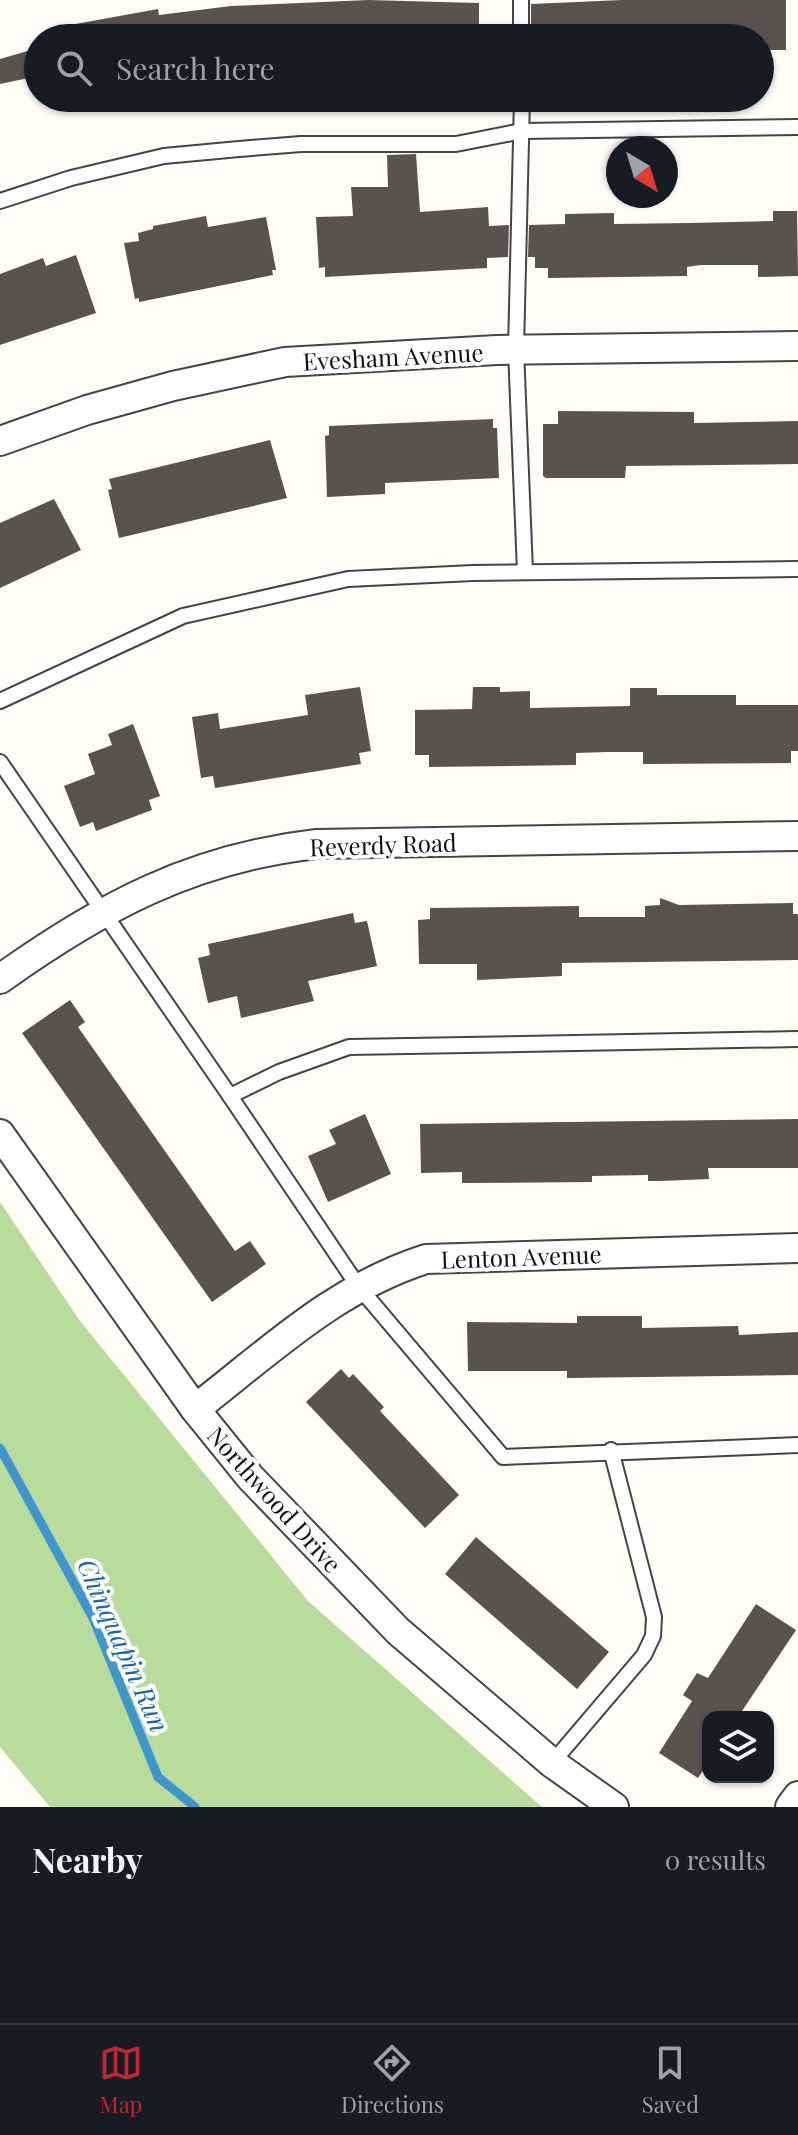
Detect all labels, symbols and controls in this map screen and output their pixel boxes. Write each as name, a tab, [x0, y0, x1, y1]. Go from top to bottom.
search box	[24, 24, 774, 112]
icon: search	[52, 46, 96, 90]
text: Search here	[116, 48, 275, 88]
north arrow	[606, 136, 678, 208]
street label: Evesham Avenue	[302, 335, 484, 377]
street label: Reverdy Road	[309, 825, 457, 863]
street label: Lenton Avenue	[440, 1237, 602, 1275]
street label: Northwood Drive	[201, 1419, 349, 1579]
water label: Chinquapin Run	[70, 1553, 178, 1737]
map controls	[702, 1711, 774, 1783]
button: layers	[702, 1711, 774, 1783]
text: Nearby	[32, 1836, 143, 1882]
text: 0 results	[665, 1842, 766, 1877]
tab: Map	[99, 2041, 143, 2119]
tab: Directions	[341, 2041, 444, 2119]
tab: Saved	[642, 2041, 699, 2119]

